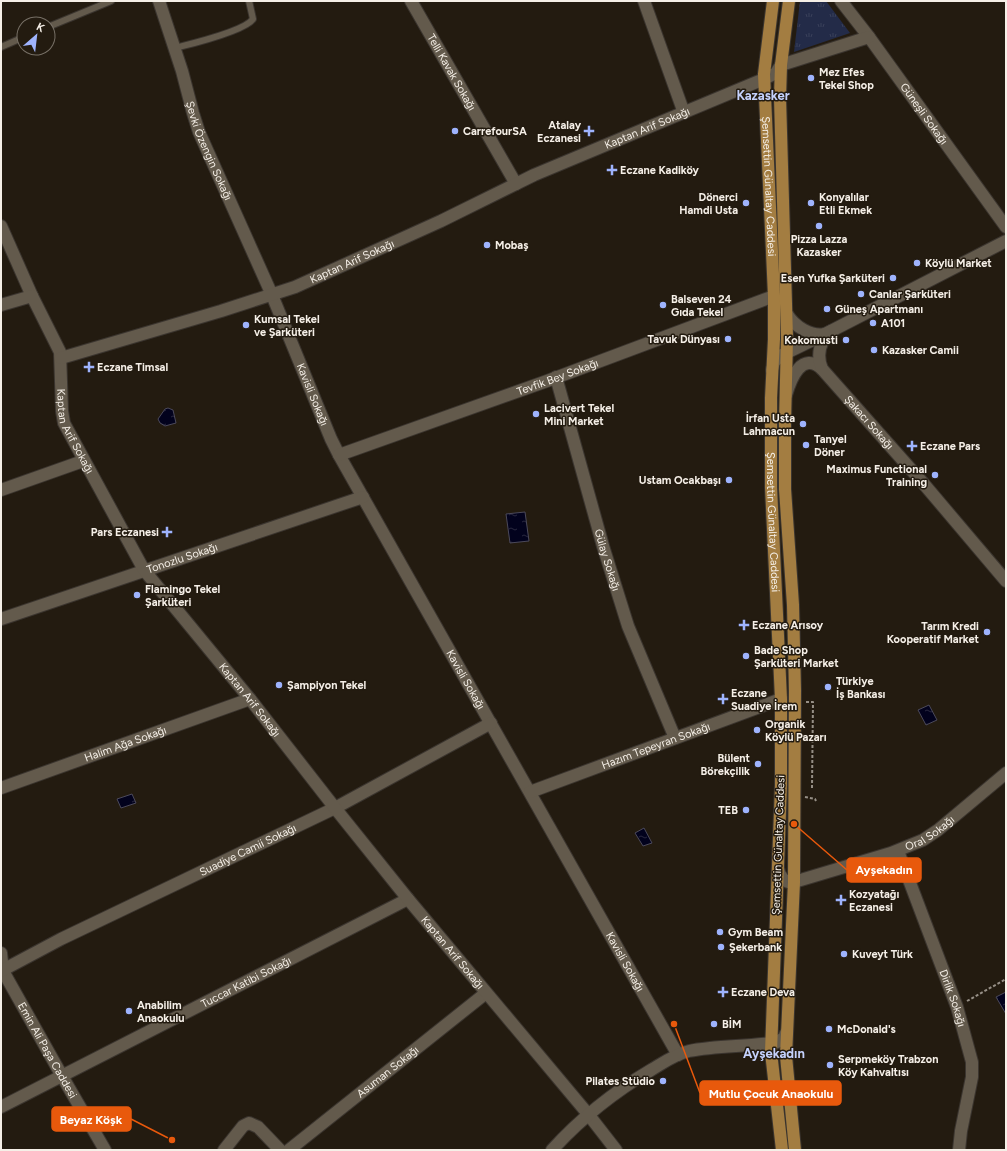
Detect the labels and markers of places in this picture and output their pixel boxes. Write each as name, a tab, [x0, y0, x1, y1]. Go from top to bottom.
place label: Mez Efes Tekel Shop	[819, 66, 874, 92]
marker: Mez Efes Tekel Shop	[806, 73, 816, 83]
place label: Atalay Eczanesi	[537, 119, 582, 145]
place label: CarrefourSA	[463, 125, 527, 138]
marker: CarrefourSA	[450, 126, 460, 136]
marker: Atalay Eczanesi	[584, 126, 594, 136]
place label: Eczane Kadiköy	[620, 164, 700, 177]
marker: Eczane Kadiköy	[607, 165, 617, 175]
place label: Dönerci Hamdi Usta	[679, 191, 738, 217]
place label: Konyalılar Etli Ekmek	[819, 191, 872, 217]
marker: Dönerci Hamdi Usta	[741, 198, 751, 208]
marker: Konyalılar Etli Ekmek	[806, 198, 816, 208]
marker: Pizza Lazza Kazasker	[814, 221, 824, 231]
place label: Pizza Lazza Kazasker	[791, 233, 847, 259]
place label: Mobaş	[495, 239, 529, 252]
marker: Mobaş	[482, 240, 492, 250]
place label: Köylü Market	[925, 257, 992, 270]
marker: Köylü Market	[912, 258, 922, 268]
place label: Esen Yufka Şarküteri	[781, 272, 885, 285]
marker: Esen Yufka Şarküteri	[888, 273, 898, 283]
place label: Canlar Şarküteri	[869, 288, 951, 301]
marker: Canlar Şarküteri	[856, 289, 866, 299]
place label: Balseven 24 Gıda Tekel	[671, 293, 732, 319]
marker: Balseven 24 Gıda Tekel	[658, 300, 668, 310]
place label: Güneş Apartmanı	[835, 303, 923, 316]
marker: Güneş Apartmanı	[822, 304, 832, 314]
place label: Kumsal Tekel ve Şarküteri	[254, 313, 320, 339]
place label: A101	[881, 317, 905, 330]
marker: A101	[868, 318, 878, 328]
marker: Kumsal Tekel ve Şarküteri	[241, 320, 251, 330]
place label: Tavuk Dünyası	[648, 333, 720, 346]
marker: Tavuk Dünyası	[723, 334, 733, 344]
place label: Kokomusti	[784, 334, 838, 347]
marker: Kokomusti	[841, 335, 851, 345]
place label: Kazasker Camii	[882, 344, 959, 357]
marker: Kazasker Camii	[869, 345, 879, 355]
place label: Eczane Timsal	[97, 361, 168, 374]
marker: Eczane Timsal	[84, 362, 94, 372]
place label: Lacivert Tekel Mini Market	[544, 402, 614, 428]
marker: Lacivert Tekel Mini Market	[531, 409, 541, 419]
place label: İrfan Usta Lahmacun	[743, 411, 795, 438]
marker: İrfan Usta Lahmacun	[798, 419, 808, 429]
place label: Tanyel Döner	[814, 433, 847, 459]
marker: Tanyel Döner	[801, 440, 811, 450]
place label: Eczane Pars	[920, 440, 980, 453]
marker: Eczane Pars	[907, 441, 917, 451]
place label: Maximus Functional Training	[826, 463, 927, 489]
marker: Maximus Functional Training	[930, 470, 940, 480]
place label: Ustam Ocakbaşı	[639, 474, 721, 487]
marker: Ustam Ocakbaşı	[724, 475, 734, 485]
place label: Pars Eczanesi	[91, 526, 159, 539]
marker: Pars Eczanesi	[162, 527, 172, 537]
place label: Flamingo Tekel Şarküteri	[145, 583, 221, 609]
marker: Flamingo Tekel Şarküteri	[132, 590, 142, 600]
place label: Eczane Arısoy	[752, 619, 824, 632]
marker: Eczane Arısoy	[739, 620, 749, 630]
place label: Tarım Kredi Kooperatif Market	[887, 620, 980, 646]
marker: Tarım Kredi Kooperatif Market	[982, 627, 992, 637]
place label: Bade Shop Şarküteri Market	[754, 644, 839, 670]
marker: Bade Shop Şarküteri Market	[741, 651, 751, 661]
place label: Türkiye İş Bankası	[836, 675, 886, 701]
place label: Şampiyon Tekel	[287, 679, 367, 692]
marker: Şampiyon Tekel	[274, 680, 284, 690]
marker: Türkiye İş Bankası	[823, 682, 833, 692]
place label: Eczane Suadiye İrem	[731, 687, 798, 713]
marker: Eczane Suadiye İrem	[718, 694, 728, 704]
place label: Organik Köylü Pazarı	[765, 718, 827, 744]
marker: Organik Köylü Pazarı	[752, 725, 762, 735]
place label: Bülent Börekçilik	[701, 752, 751, 778]
marker: Bülent Börekçilik	[753, 759, 763, 769]
place label: TEB	[718, 804, 738, 817]
marker: TEB	[741, 805, 751, 815]
callout: Ayşekadın	[847, 858, 921, 882]
place label: Kozyatağı Eczanesi	[849, 888, 899, 914]
marker: Kozyatağı Eczanesi	[836, 895, 846, 905]
place label: Gym Beam	[728, 926, 783, 939]
marker: Gym Beam	[715, 927, 725, 937]
place label: Şekerbank	[729, 941, 782, 954]
marker: Şekerbank	[716, 942, 726, 952]
place label: Kuveyt Türk	[852, 948, 913, 961]
marker: Kuveyt Türk	[839, 949, 849, 959]
place label: Eczane Deva	[731, 986, 795, 999]
marker: Eczane Deva	[718, 987, 728, 997]
place label: Anabilim Anaokulu	[137, 999, 184, 1025]
marker: Anabilim Anaokulu	[124, 1006, 134, 1016]
place label: BİM	[722, 1017, 741, 1031]
marker: BİM	[709, 1019, 719, 1029]
place label: McDonald's	[837, 1023, 896, 1036]
marker: McDonald's	[824, 1024, 834, 1034]
place label: Serpmeköy Trabzon Köy Kahvaltısı	[838, 1053, 938, 1079]
marker: Serpmeköy Trabzon Köy Kahvaltısı	[825, 1060, 835, 1070]
place label: Pilates Stüdio	[586, 1075, 656, 1088]
marker: Pilates Stüdio	[658, 1076, 668, 1086]
callout: Mutlu Çocuk Anaokulu	[700, 1081, 841, 1105]
callout: Beyaz Köşk	[52, 1107, 131, 1131]

